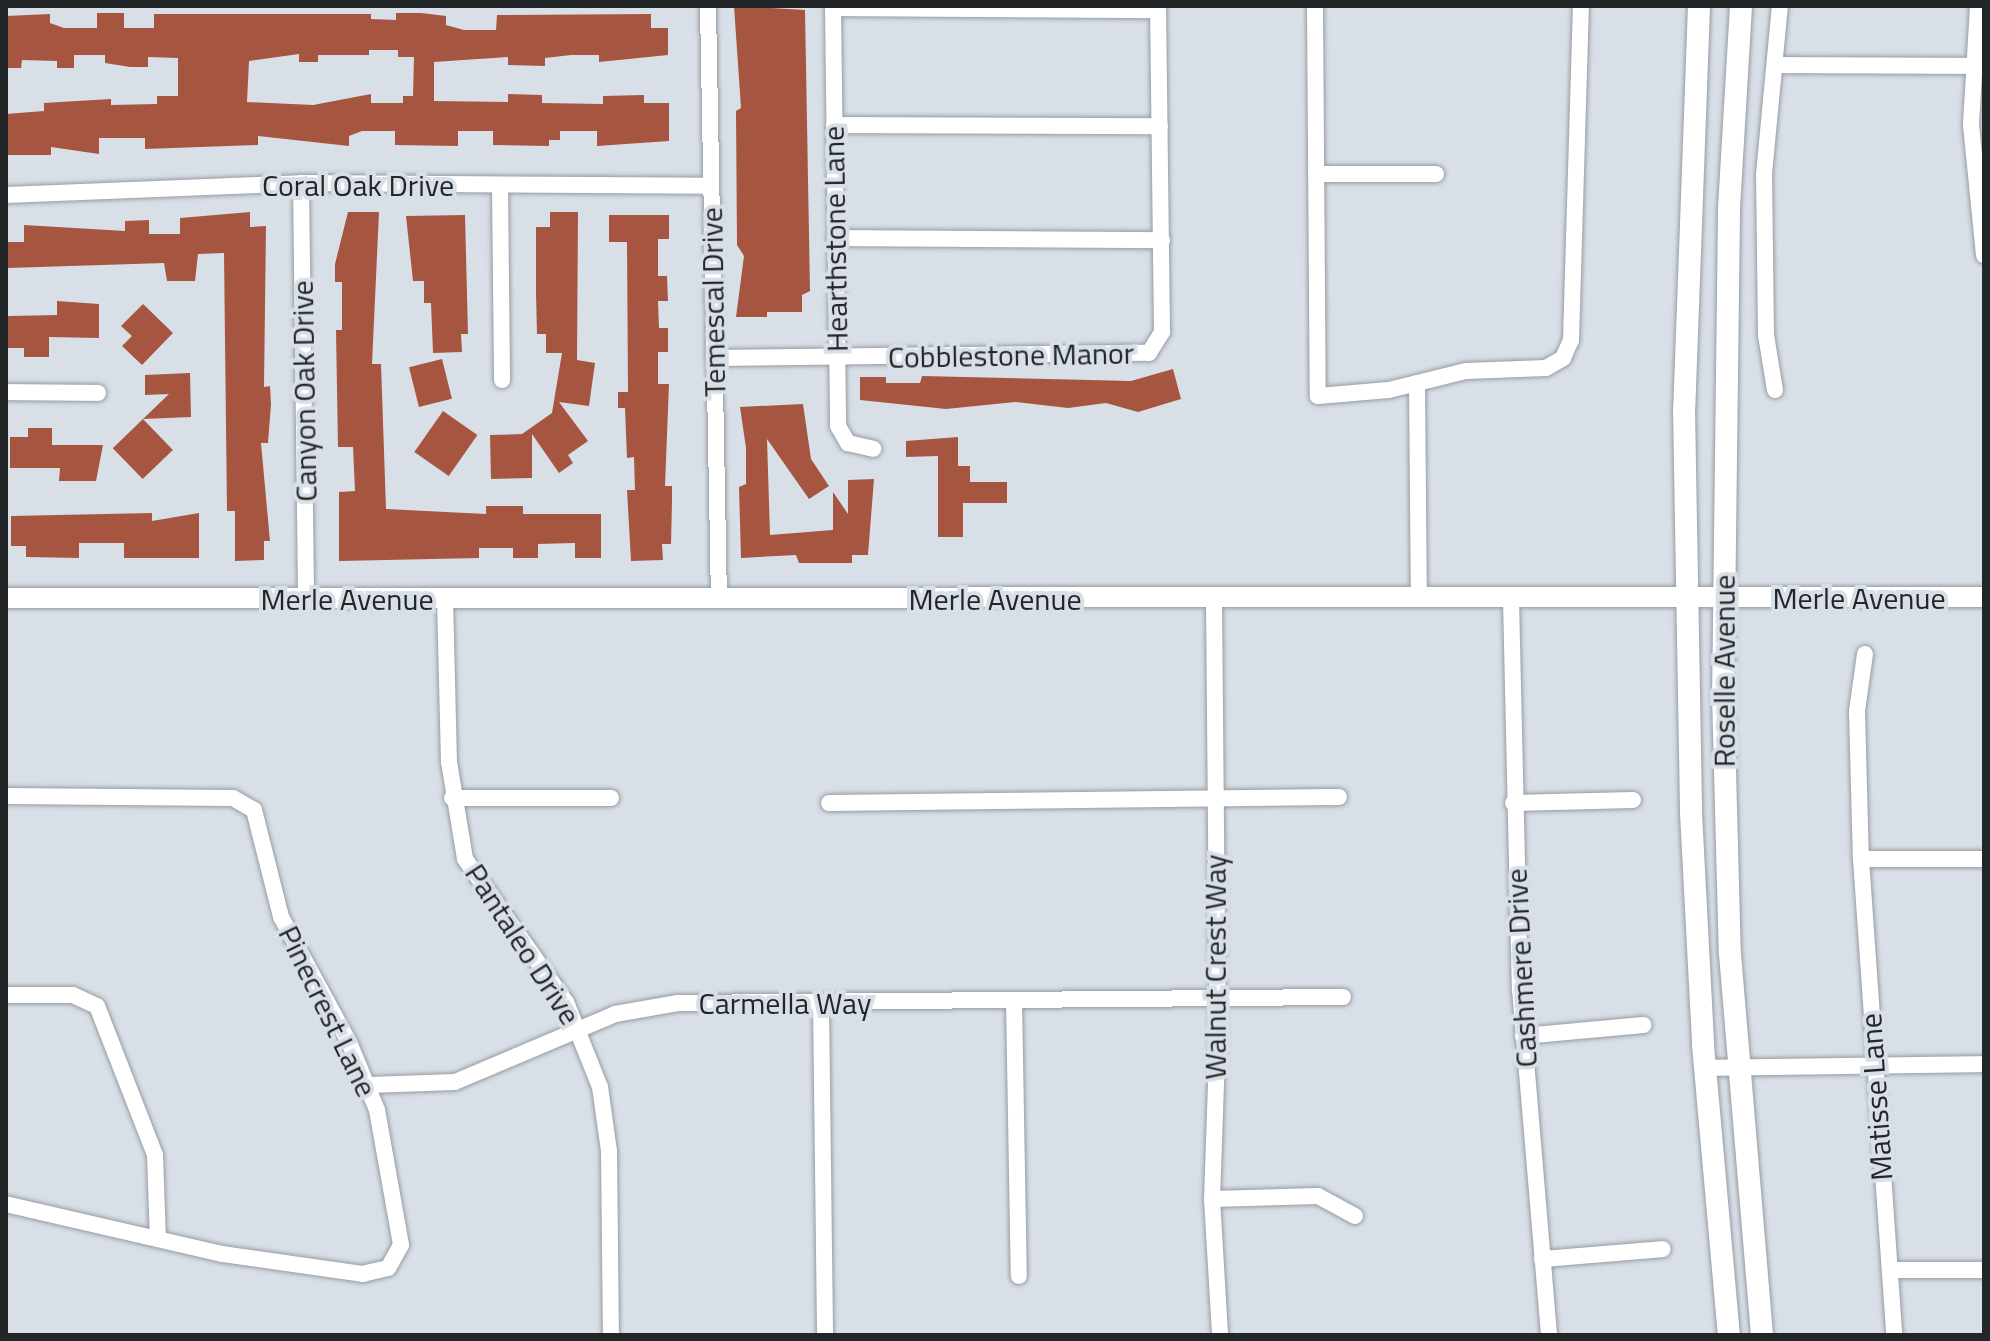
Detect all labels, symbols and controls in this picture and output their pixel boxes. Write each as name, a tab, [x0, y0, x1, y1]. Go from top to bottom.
street label: Hearthstone Lane	[815, 126, 855, 352]
street label: Coral Oak Drive	[262, 167, 454, 203]
street label: Temescal Drive	[693, 207, 733, 397]
street label: Canyon Oak Drive	[284, 280, 324, 502]
street label: Cobblestone Manor	[888, 335, 1134, 375]
street label: Roselle Avenue	[1706, 575, 1742, 767]
street label: Merle Avenue	[1772, 580, 1946, 616]
street label: Merle Avenue	[260, 581, 434, 617]
street label: Merle Avenue	[908, 581, 1082, 617]
street label: Walnut Crest Way	[1197, 854, 1233, 1080]
street label: Pantaleo Drive	[458, 857, 588, 1031]
street label: Cashmere Drive	[1498, 868, 1544, 1068]
street label: Pinecrest Lane	[271, 920, 385, 1102]
street label: Carmella Way	[699, 985, 871, 1021]
street label: Matisse Lane	[1852, 1012, 1900, 1182]

